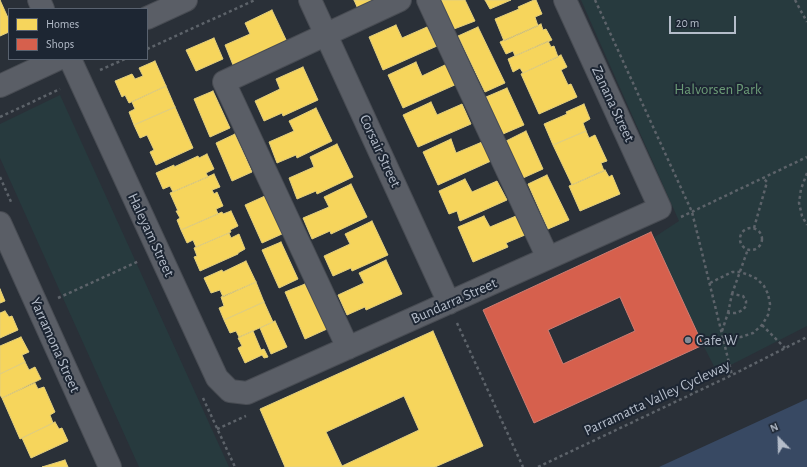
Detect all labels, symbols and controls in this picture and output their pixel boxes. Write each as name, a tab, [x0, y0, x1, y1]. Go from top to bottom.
legend	[8, 8, 148, 60]
scale bar	[671, 8, 738, 34]
text: 20 m	[676, 17, 699, 29]
text: Homes	[46, 18, 79, 30]
text: Shops	[46, 38, 74, 50]
street label: Zanana Street	[588, 63, 638, 145]
park label: Halvorsen Park	[674, 80, 762, 98]
street label: Corsair Street	[355, 112, 405, 190]
street label: Haleyam Street	[124, 190, 178, 280]
street label: Bundarra Street	[408, 274, 500, 328]
street label: Yarramona Street	[26, 295, 84, 395]
place label: Cafe W	[696, 331, 738, 349]
marker: Cafe W	[683, 335, 693, 345]
street label: Parramatta Valley Cycleway	[581, 356, 733, 440]
north arrow	[759, 419, 799, 459]
text: N	[768, 421, 780, 434]

